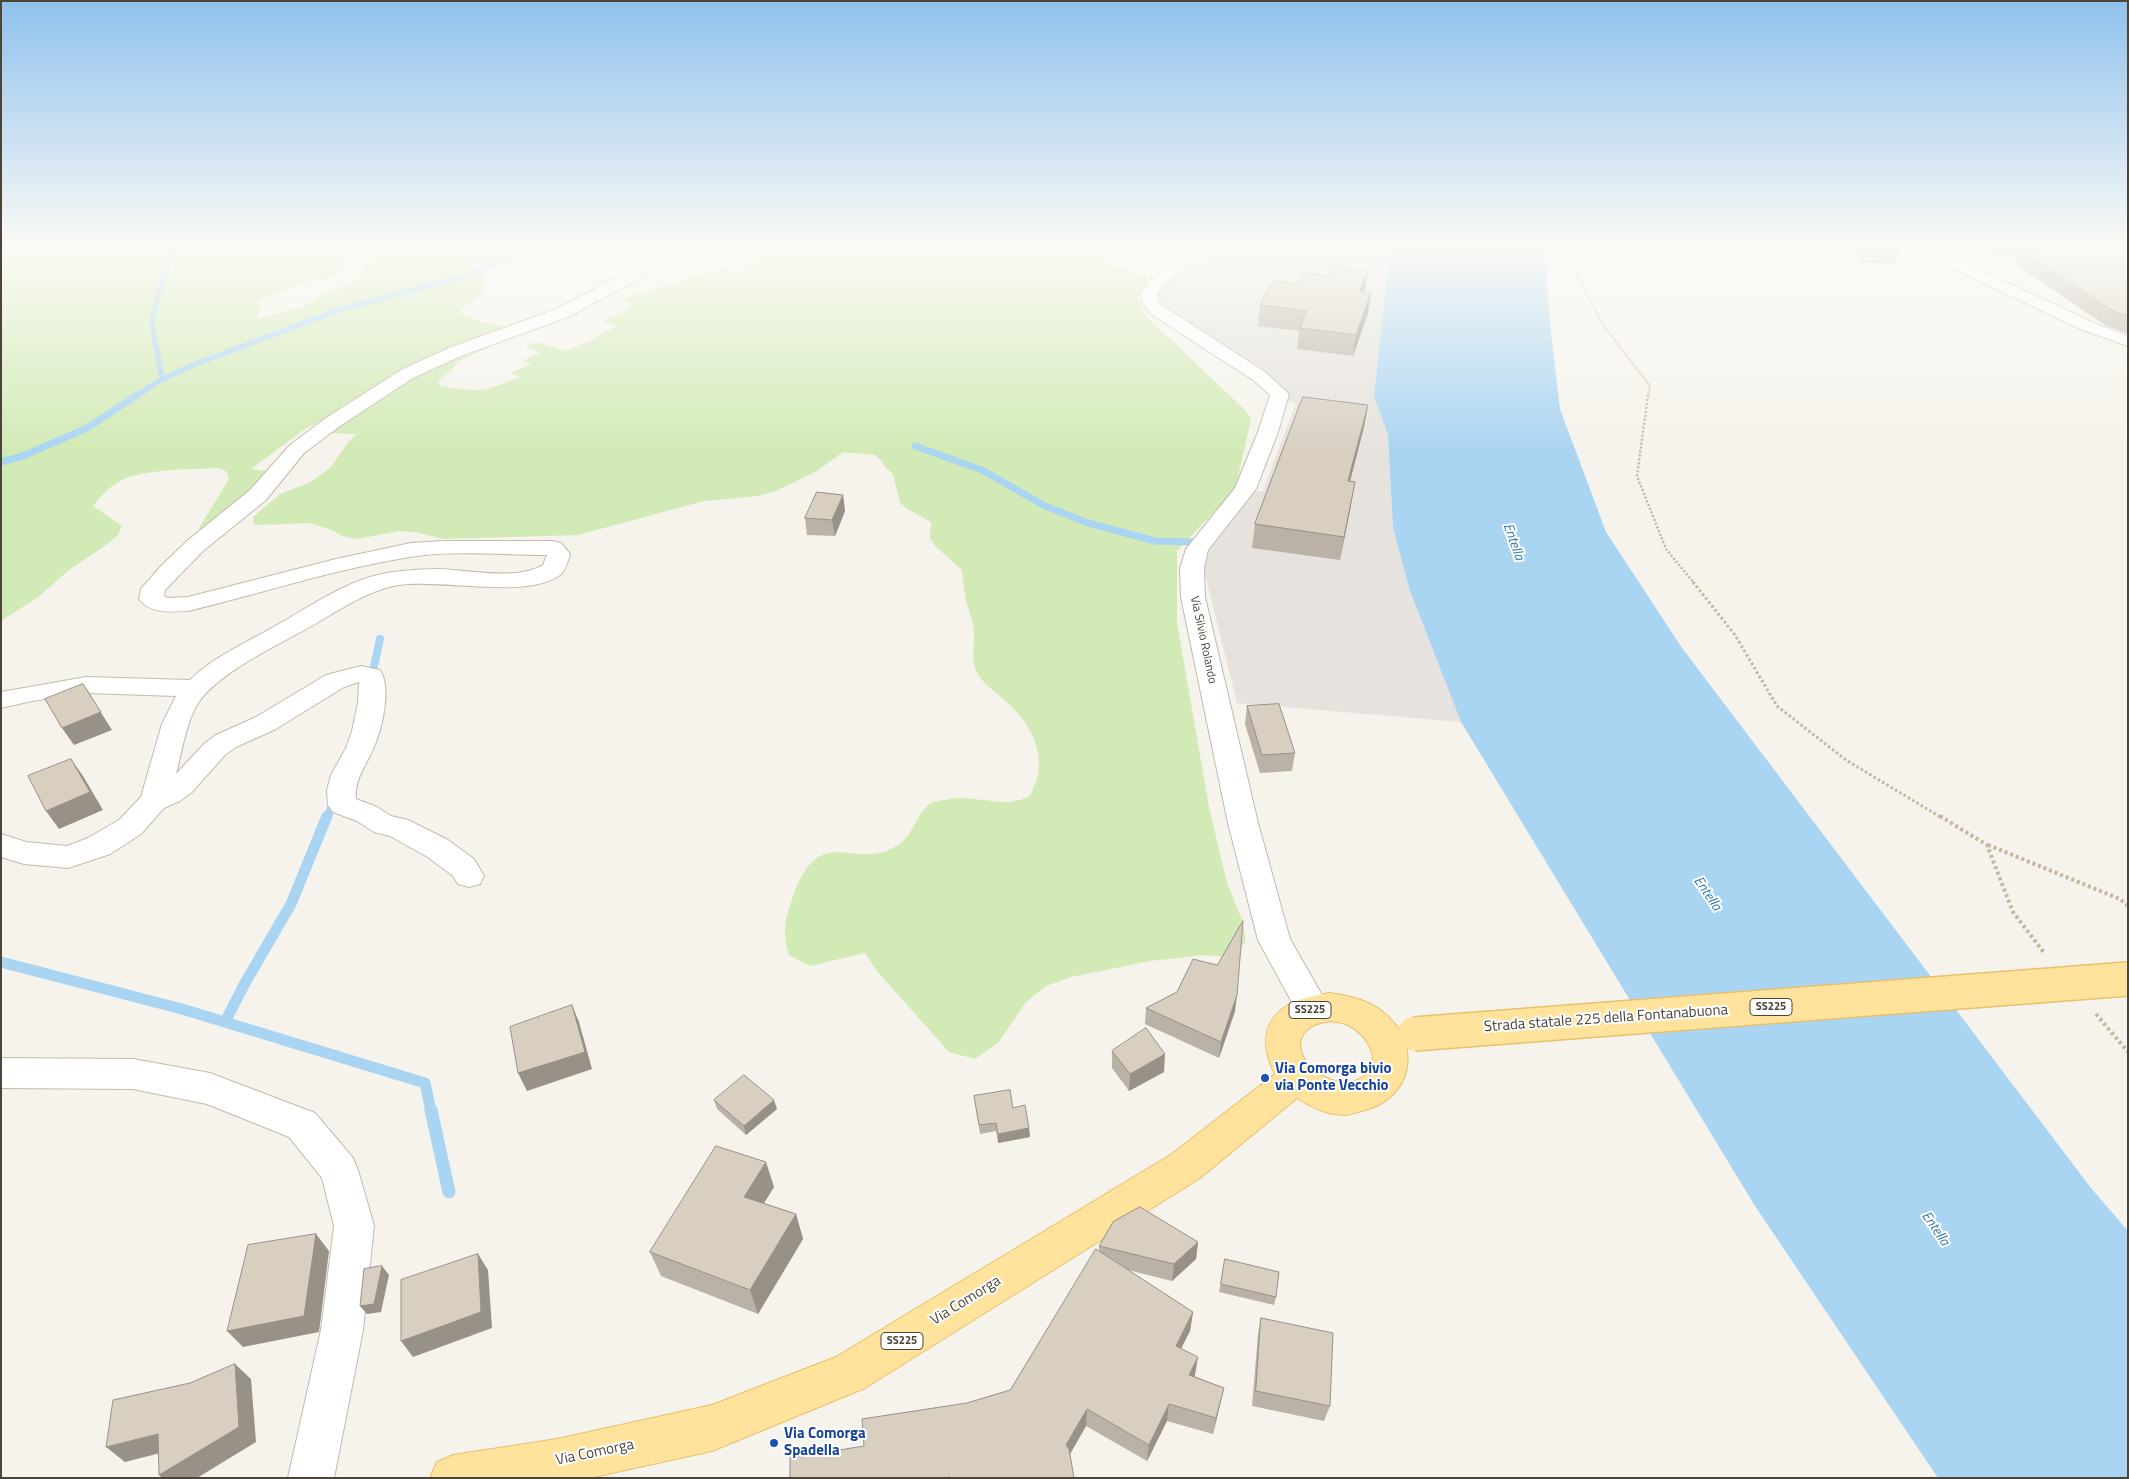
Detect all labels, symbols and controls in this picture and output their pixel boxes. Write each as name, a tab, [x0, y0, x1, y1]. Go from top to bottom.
water label: Entella	[1499, 521, 1527, 563]
street label: Via Silvio Rolando	[1187, 595, 1219, 685]
water label: Entella	[1689, 874, 1725, 914]
road number: SS225	[1750, 999, 1792, 1016]
street label: Strada statale 225 della Fontanabuona	[1483, 1001, 1729, 1037]
road number: SS225	[1289, 1002, 1331, 1018]
place label: Via Comorga bivio via Ponte Vecchio	[1275, 1060, 1391, 1095]
marker: Via Comorga bivio via Ponte Vecchio	[1259, 1072, 1271, 1084]
water label: Entella	[1917, 1209, 1953, 1249]
street label: Via Comorga	[928, 1272, 1004, 1330]
road number: SS225	[881, 1332, 923, 1350]
place label: Via Comorga Spadella	[784, 1425, 866, 1460]
street label: Via Comorga	[554, 1436, 636, 1470]
marker: Via Comorga Spadella	[768, 1437, 780, 1449]

